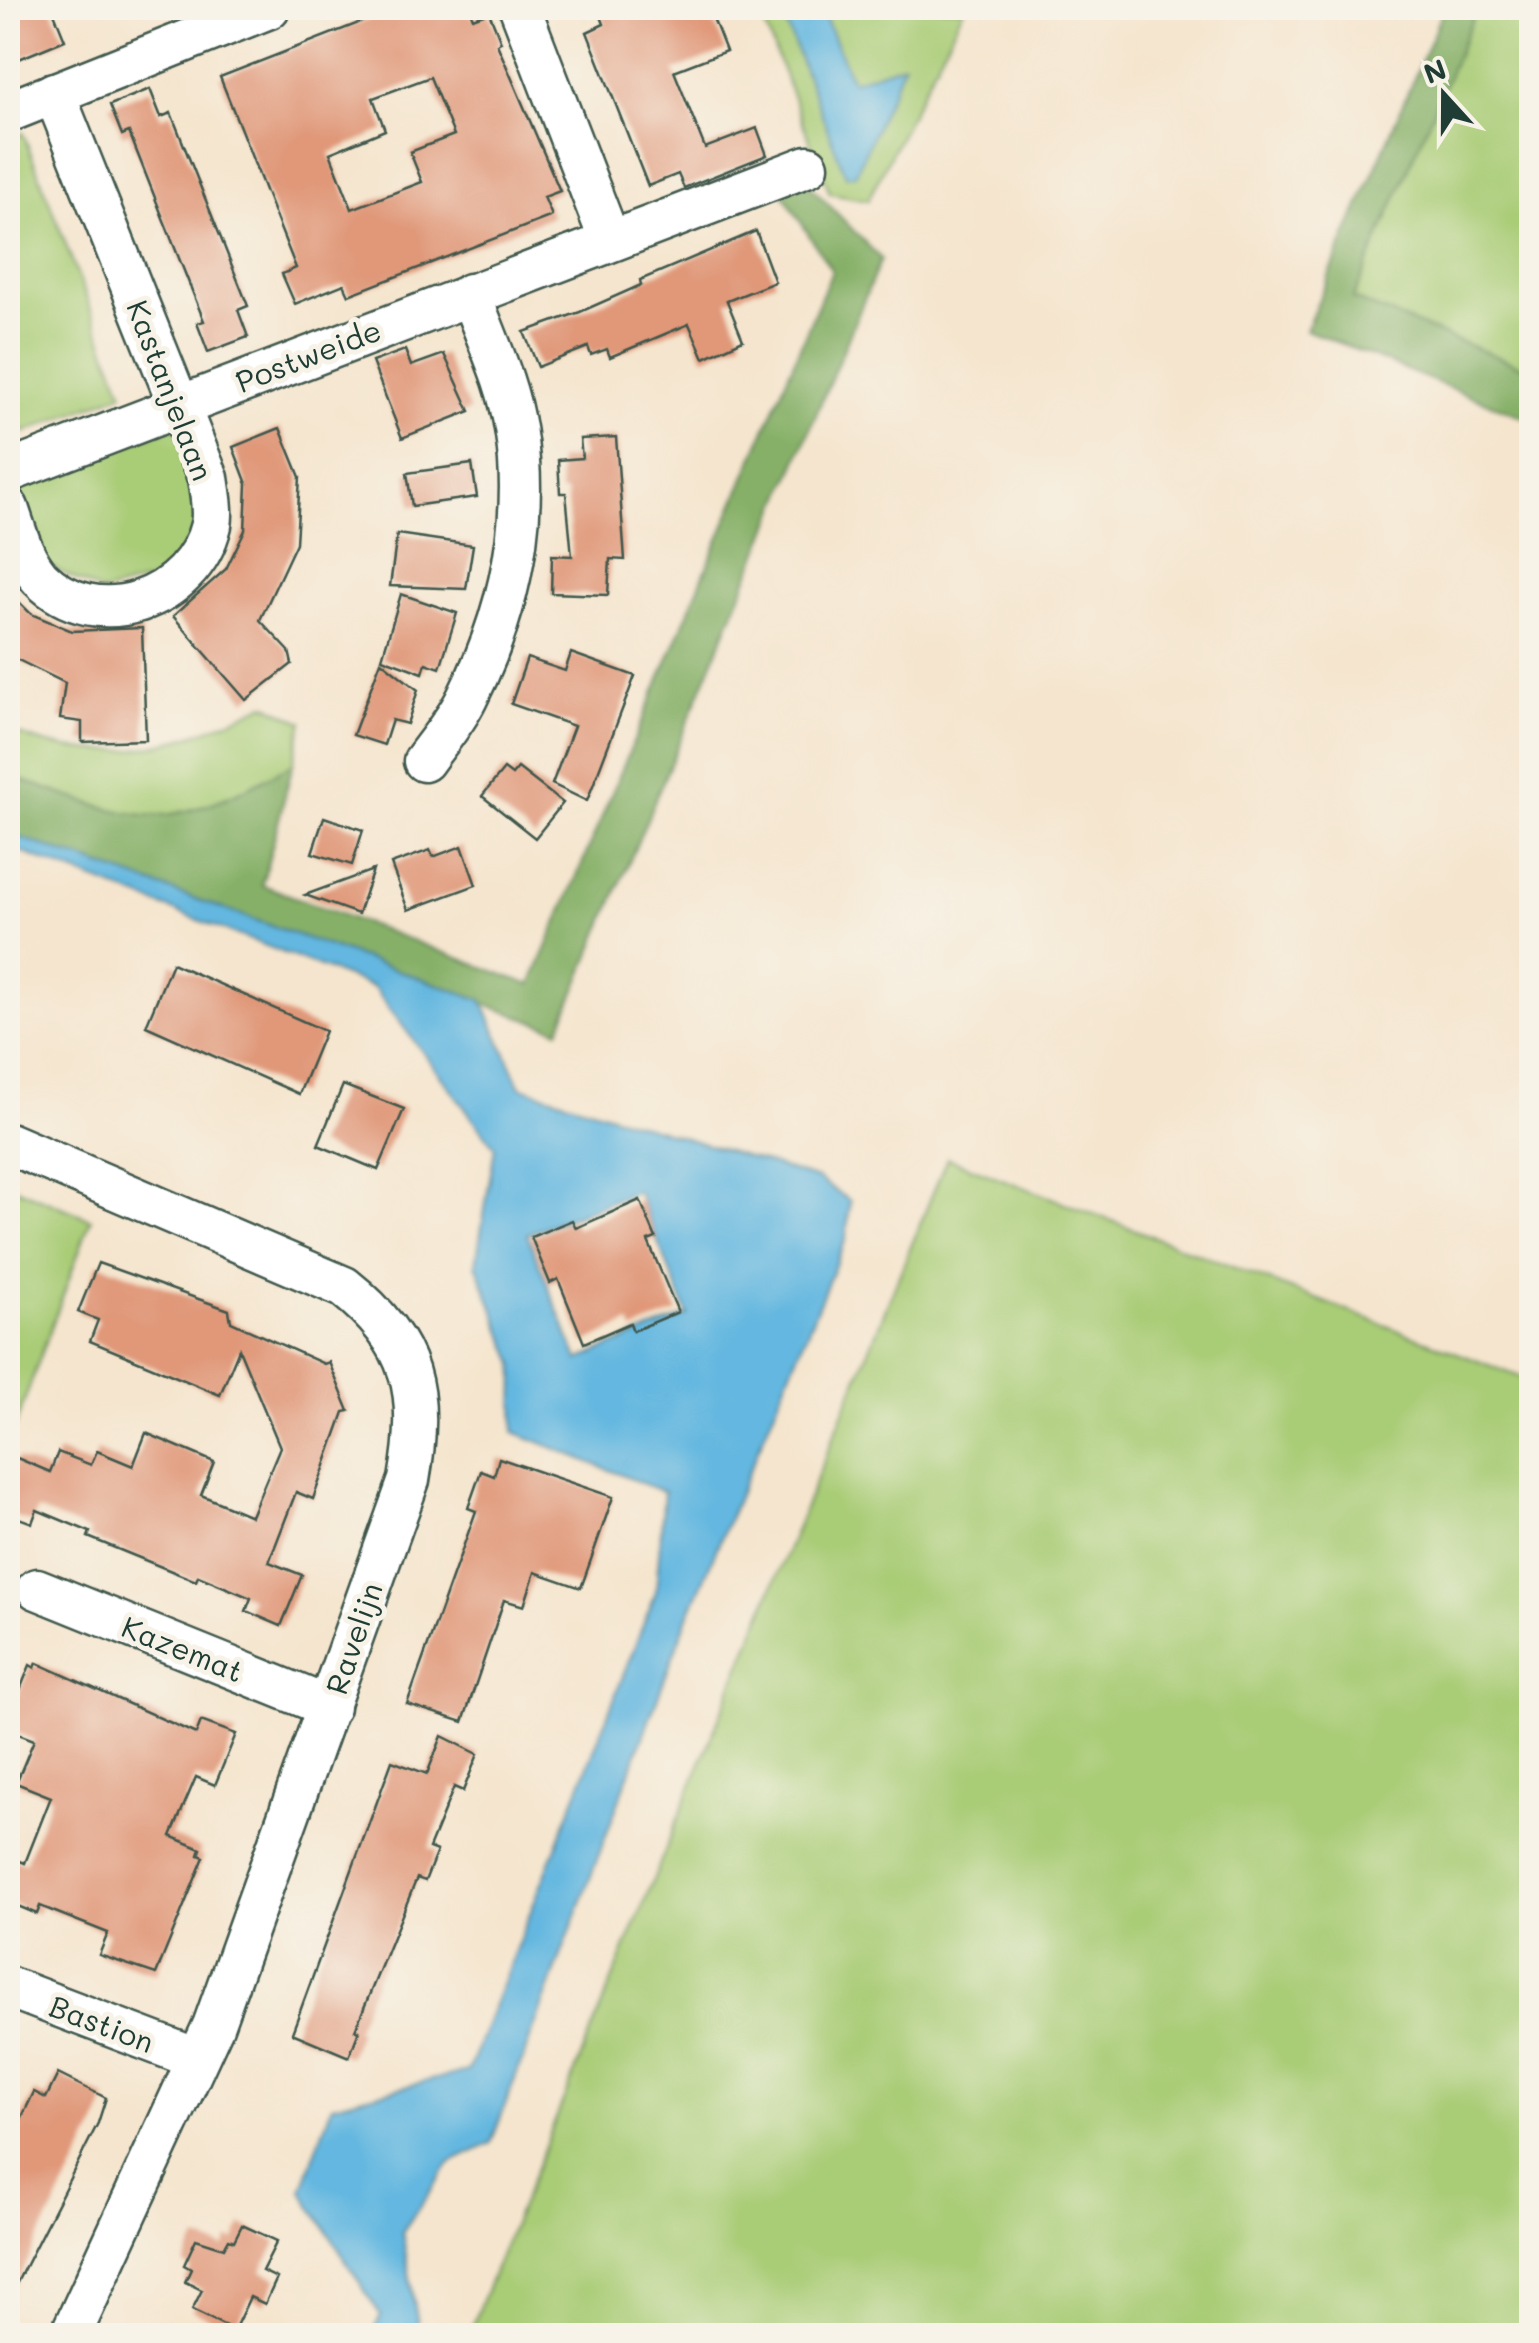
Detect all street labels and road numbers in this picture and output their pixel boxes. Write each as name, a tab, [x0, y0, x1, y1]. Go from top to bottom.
street label: Kastanjelaan	[118, 294, 224, 486]
street label: Postweide	[230, 309, 386, 401]
street label: Ravelijn	[315, 1577, 391, 1699]
street label: Kazemat	[116, 1605, 250, 1691]
street label: Bastion	[44, 1985, 160, 2061]

